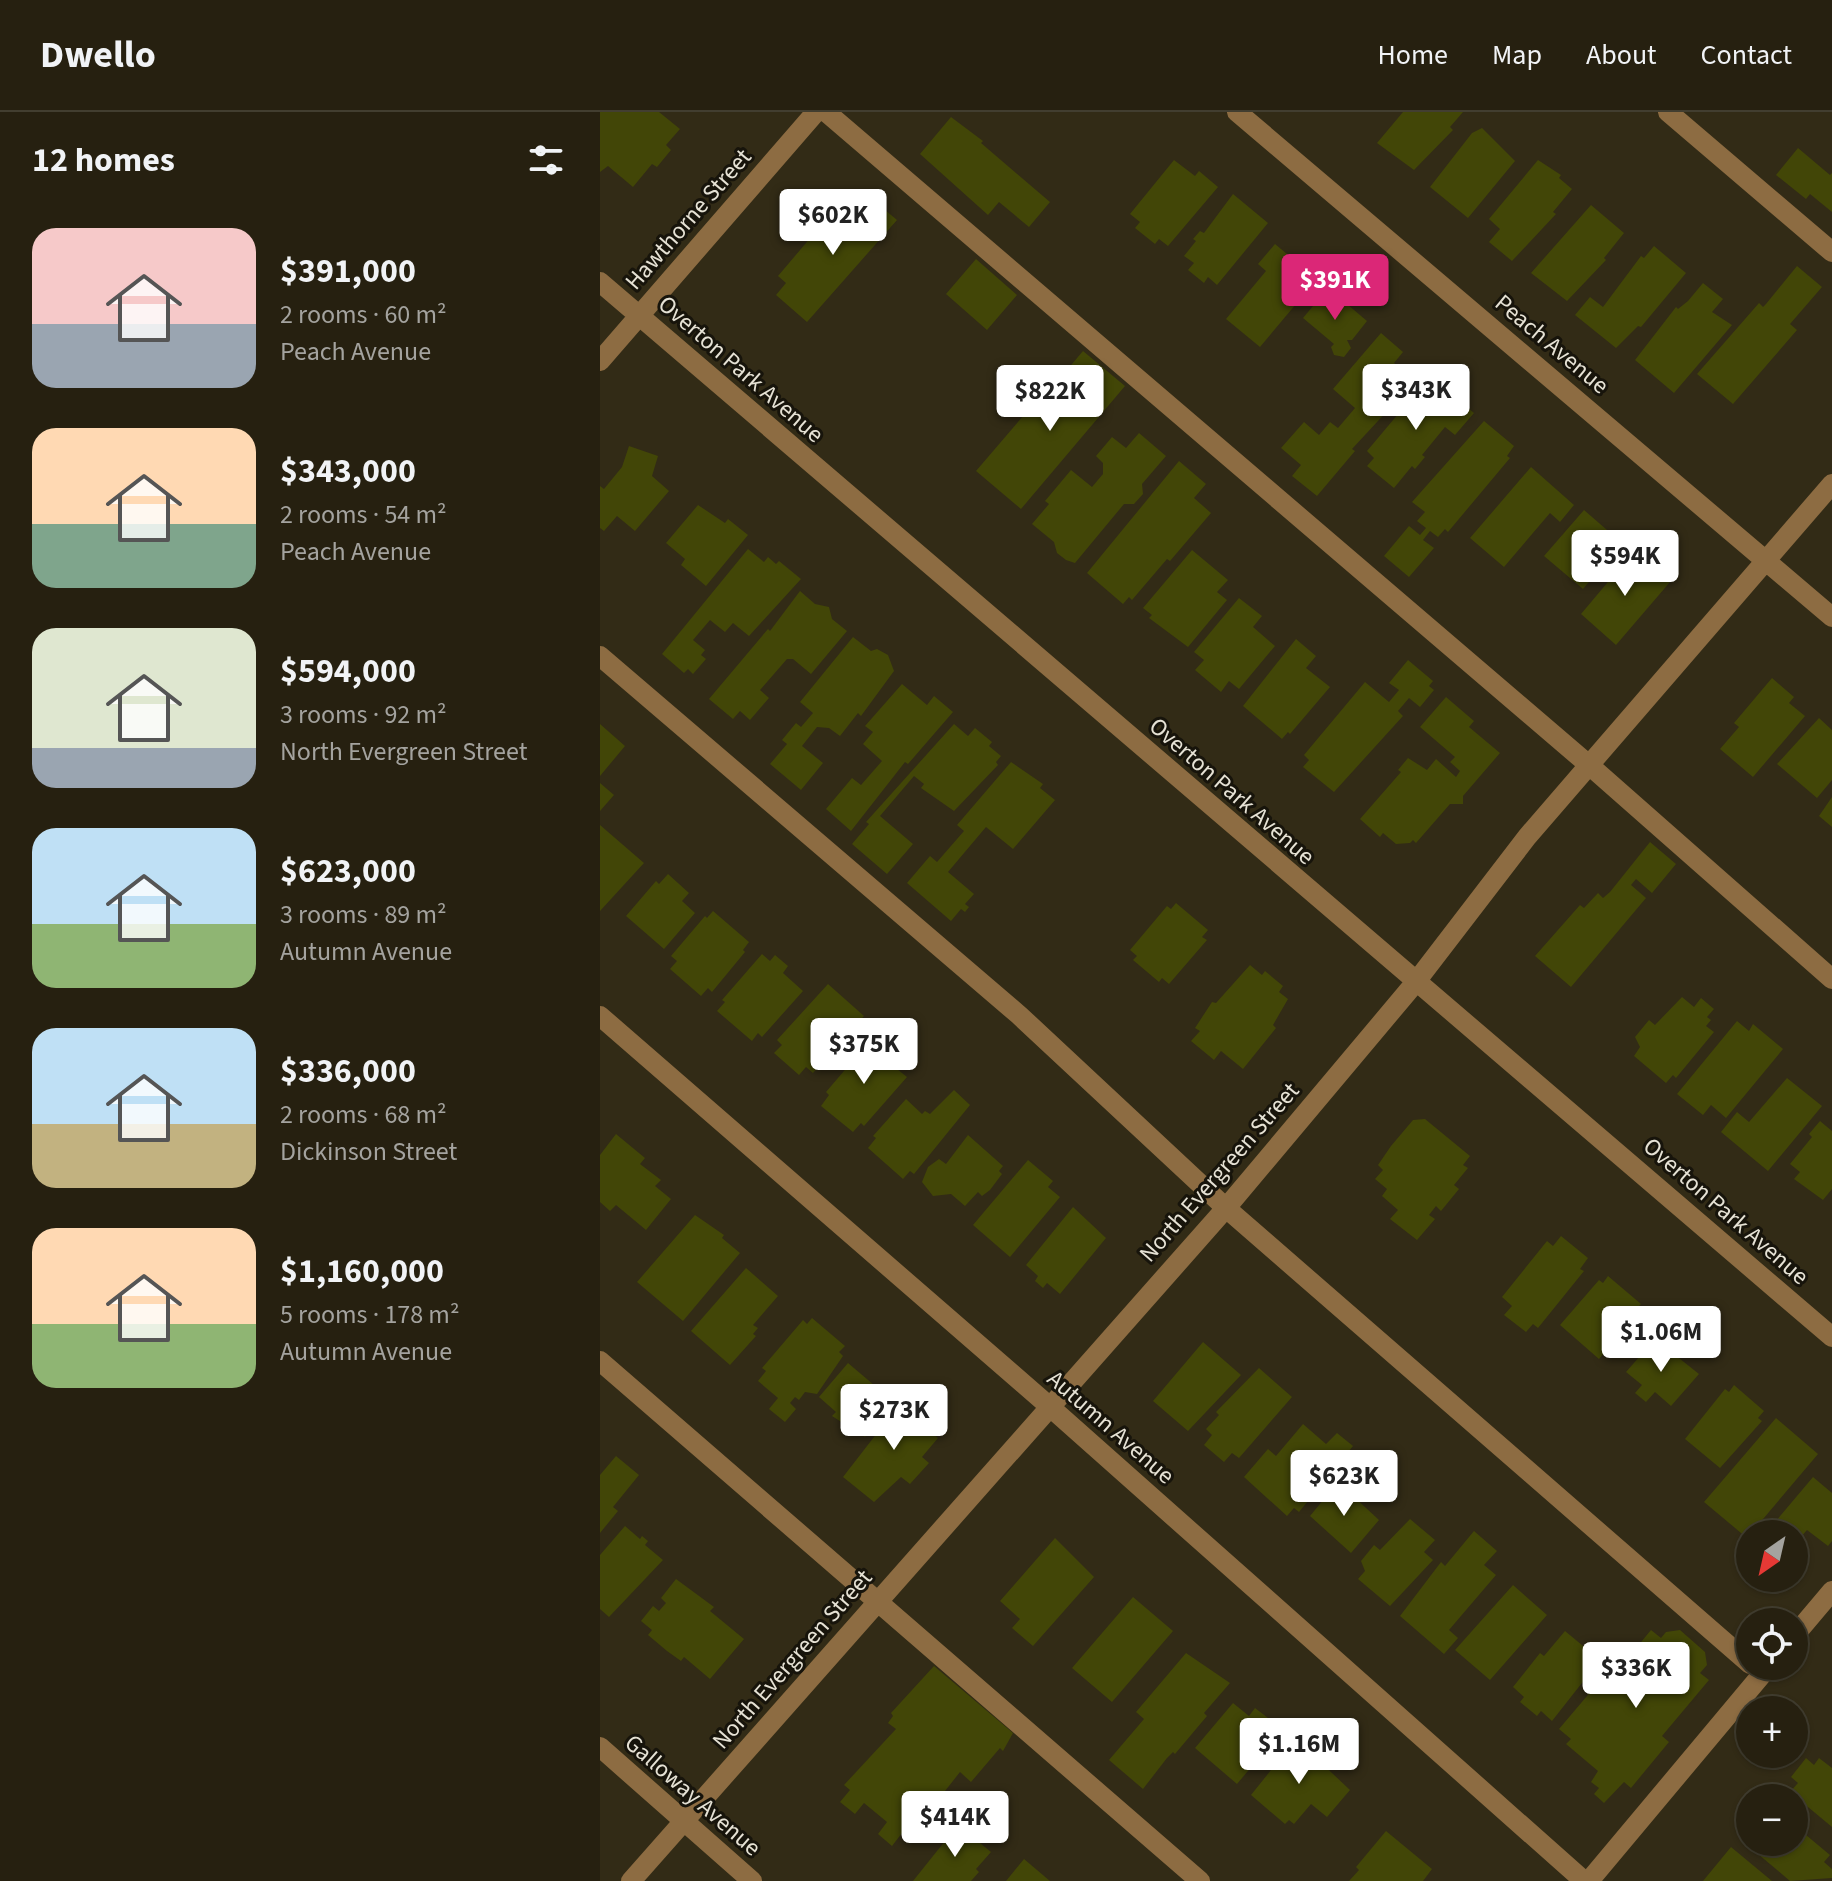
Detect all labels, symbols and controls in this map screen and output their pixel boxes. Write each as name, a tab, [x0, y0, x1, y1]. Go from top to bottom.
text: Dwello	[40, 28, 156, 82]
text: Home	[1377, 35, 1448, 75]
text: Map	[1492, 35, 1542, 75]
text: About	[1586, 35, 1657, 75]
text: Contact	[1701, 35, 1792, 75]
text: 12 homes	[32, 136, 175, 185]
icon: filters	[524, 138, 568, 182]
street label: Hawthorne Street	[617, 141, 760, 298]
pin: $602K	[777, 189, 889, 257]
text: $602K	[798, 196, 868, 233]
text: $391,000	[280, 247, 416, 296]
pin: $391K	[1279, 254, 1391, 322]
icon: home	[96, 260, 192, 356]
text: $391K	[1300, 261, 1370, 298]
street label: Peach Avenue	[1487, 286, 1616, 403]
street label: Overton Park Avenue	[650, 287, 831, 451]
text: 2 rooms · 60 m²	[280, 296, 447, 333]
text: Peach Avenue	[280, 333, 431, 370]
pin: $343K	[1360, 364, 1472, 432]
pin: $822K	[994, 365, 1106, 433]
text: $343K	[1381, 371, 1451, 408]
text: $822K	[1015, 372, 1085, 409]
text: $343,000	[280, 447, 416, 496]
icon: home	[96, 460, 192, 556]
text: 2 rooms · 54 m²	[280, 496, 447, 533]
pin: $594K	[1569, 530, 1681, 598]
text: Peach Avenue	[280, 533, 431, 570]
text: $594K	[1590, 537, 1660, 574]
text: $594,000	[280, 647, 416, 696]
icon: home	[96, 660, 192, 756]
text: 3 rooms · 92 m²	[280, 696, 447, 733]
street label: Overton Park Avenue	[1141, 709, 1322, 873]
text: North Evergreen Street	[280, 733, 527, 770]
text: $623,000	[280, 847, 416, 896]
icon: home	[96, 860, 192, 956]
text: 3 rooms · 89 m²	[280, 896, 447, 933]
text: Autumn Avenue	[280, 933, 452, 970]
pin: $375K	[808, 1018, 920, 1086]
text: $375K	[829, 1025, 899, 1062]
text: $336,000	[280, 1047, 416, 1096]
icon: home	[96, 1060, 192, 1156]
street label: North Evergreen Street	[1131, 1075, 1308, 1270]
text: 2 rooms · 68 m²	[280, 1096, 447, 1133]
street label: Overton Park Avenue	[1635, 1129, 1816, 1293]
text: Dickinson Street	[280, 1133, 457, 1170]
text: $1,160,000	[280, 1247, 444, 1296]
icon: home	[96, 1260, 192, 1356]
text: 5 rooms · 178 m²	[280, 1296, 459, 1333]
pin: $1.06M	[1596, 1306, 1726, 1374]
text: $1.06M	[1620, 1313, 1702, 1350]
text: Autumn Avenue	[280, 1333, 452, 1370]
street label: Autumn Avenue	[1039, 1362, 1182, 1493]
pin: $273K	[838, 1384, 950, 1452]
text: $273K	[859, 1391, 929, 1428]
pin: $623K	[1288, 1450, 1400, 1518]
text: $623K	[1309, 1457, 1379, 1494]
north arrow	[1736, 1520, 1808, 1592]
map controls	[1736, 1520, 1808, 1856]
street label: North Evergreen Street	[704, 1562, 881, 1757]
button: locate	[1736, 1608, 1808, 1680]
pin: $336K	[1580, 1642, 1692, 1710]
text: $336K	[1601, 1649, 1671, 1686]
button: +	[1736, 1696, 1808, 1768]
pin: $1.16M	[1234, 1718, 1364, 1786]
text: $1.16M	[1258, 1725, 1340, 1762]
street label: Galloway Avenue	[617, 1726, 769, 1865]
button: −	[1736, 1784, 1808, 1856]
pin: $414K	[899, 1791, 1011, 1859]
text: $414K	[920, 1798, 990, 1835]

